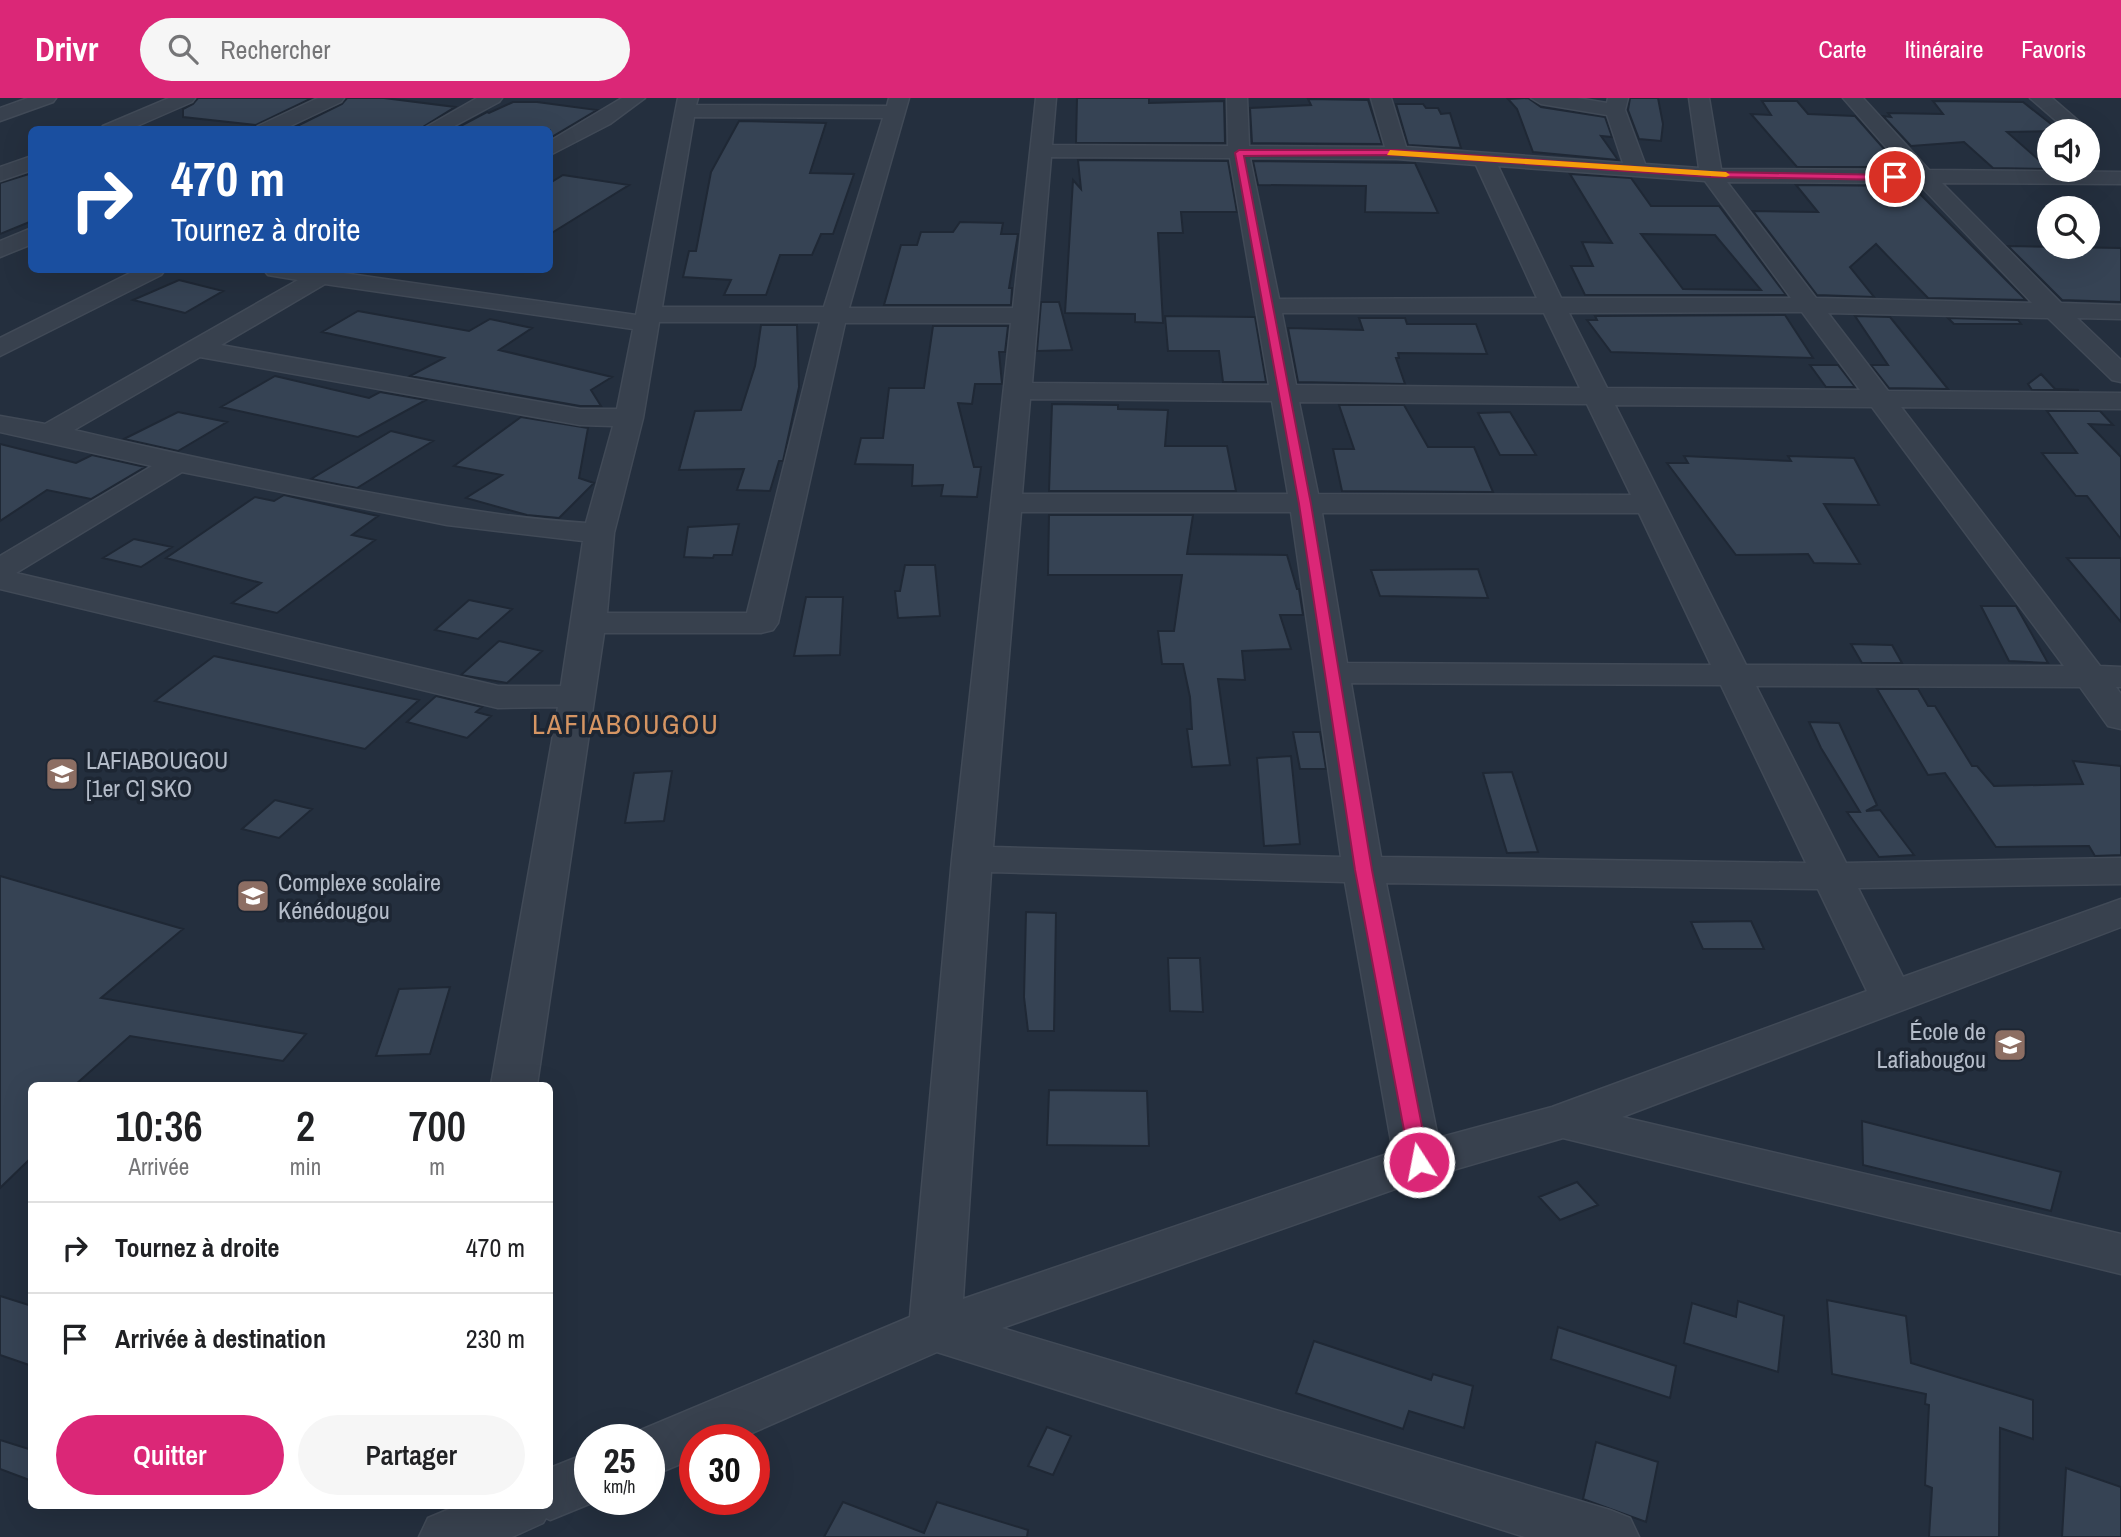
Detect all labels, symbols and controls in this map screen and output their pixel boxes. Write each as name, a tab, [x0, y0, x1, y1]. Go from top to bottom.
search box	[140, 18, 630, 81]
text: Drivr	[35, 27, 98, 71]
icon: search	[164, 30, 202, 68]
text: Rechercher	[220, 32, 330, 67]
text: Carte	[1818, 33, 1867, 65]
text: Itinéraire	[1905, 33, 1983, 65]
text: Favoris	[2021, 33, 2086, 65]
map controls	[2037, 119, 2100, 259]
button: sound	[2037, 119, 2100, 182]
text: 470 m	[171, 145, 285, 211]
pin	[1865, 147, 1925, 207]
icon: right	[56, 154, 147, 245]
icon: arrive	[1876, 158, 1914, 196]
button: search	[2037, 196, 2100, 259]
text: Tournez à droite	[171, 208, 361, 251]
district label: LAFIABOUGOU	[532, 705, 720, 743]
place label: LAFIABOUGOU [1er C] SKO	[86, 744, 228, 804]
school or university icon: LAFIABOUGOU [1er C] SKO	[43, 755, 81, 793]
place label: Complexe scolaire Kénédougou	[278, 866, 441, 926]
school or university icon: Complexe scolaire Kénédougou	[234, 877, 272, 915]
place label: École de Lafiabougou	[1877, 1015, 1986, 1075]
school or university icon: École de Lafiabougou	[1991, 1026, 2029, 1064]
text: 10:36	[115, 1098, 203, 1154]
text: 2	[296, 1098, 315, 1154]
text: 700	[408, 1098, 466, 1154]
position arrow	[1382, 1125, 1456, 1199]
text: Arrivée	[128, 1151, 189, 1182]
text: min	[290, 1151, 321, 1182]
text: m	[429, 1151, 445, 1182]
icon: right	[56, 1229, 94, 1267]
text: Tournez à droite	[115, 1230, 279, 1265]
text: 470 m	[466, 1230, 525, 1265]
icon: arrive	[56, 1320, 94, 1358]
text: Arrivée à destination	[115, 1321, 326, 1356]
text: 230 m	[466, 1321, 525, 1356]
button: Quitter	[56, 1415, 284, 1495]
button: Partager	[298, 1415, 525, 1495]
speed limit sign: 30	[679, 1424, 770, 1515]
text: 25	[604, 1437, 635, 1484]
text: km/h	[604, 1474, 636, 1499]

